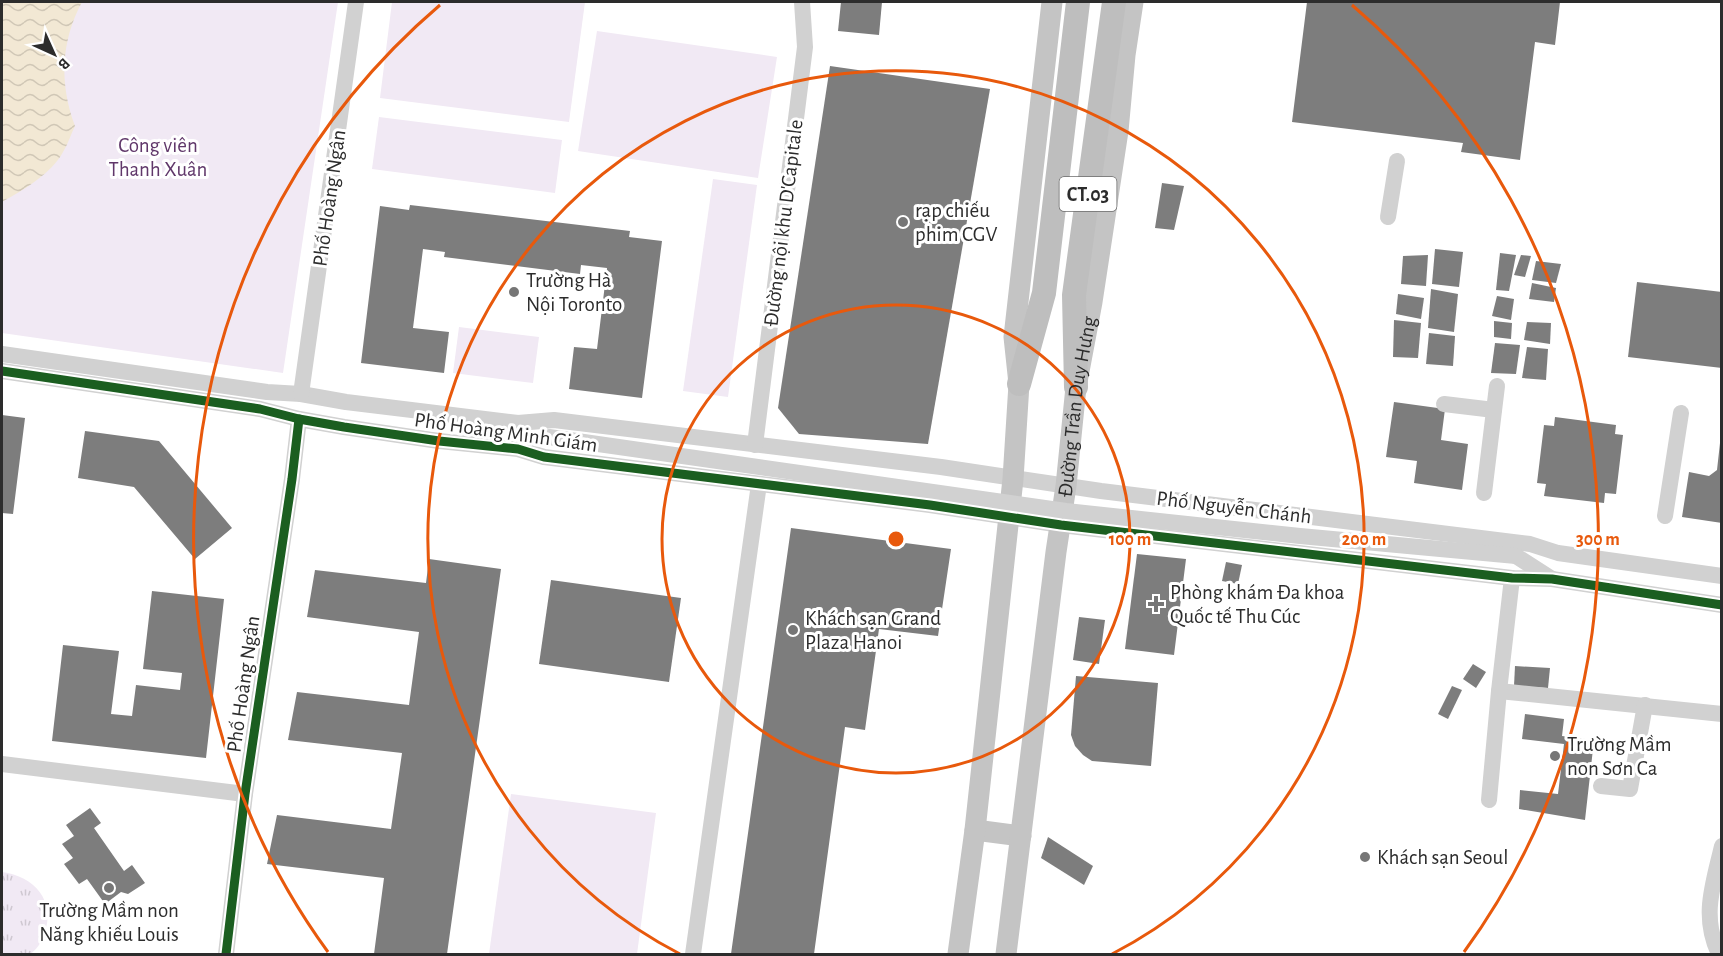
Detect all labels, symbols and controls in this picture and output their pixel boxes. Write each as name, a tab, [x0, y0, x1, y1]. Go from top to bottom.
north arrow	[24, 24, 84, 84]
text: B	[55, 55, 73, 73]
street label: Đường nội khu D'Capitale	[760, 118, 807, 328]
street label: Phố Hoàng Ngân	[309, 128, 349, 268]
park label: Công viên Thanh Xuân	[109, 135, 207, 180]
road number: CT.03	[1060, 177, 1116, 211]
place label: rạp chiếu phim CGV	[915, 200, 997, 245]
marker: rạp chiếu phim CGV	[896, 215, 910, 229]
place label: Trường Hà Nội Toronto	[526, 270, 622, 315]
marker: Trường Hà Nội Toronto	[507, 285, 521, 299]
street label: Đường Trần Duy Hưng	[1054, 314, 1100, 498]
street label: Phố Hoàng Minh Giám	[413, 409, 599, 456]
street label: Phố Nguyễn Chánh	[1155, 487, 1313, 527]
centre of rings	[886, 529, 906, 549]
text: 100 m	[1109, 531, 1151, 549]
text: 200 m	[1342, 531, 1386, 549]
text: 300 m	[1576, 531, 1620, 549]
place label: Phòng khám Đa khoa Quốc tế Thu Cúc	[1170, 582, 1345, 627]
marker: Phòng khám Đa khoa Quốc tế Thu Cúc	[1147, 595, 1165, 613]
place label: Khách sạn Grand Plaza Hanoi	[805, 608, 941, 653]
street label: Phố Hoàng Ngân	[223, 614, 263, 754]
marker: Khách sạn Grand Plaza Hanoi	[786, 623, 800, 637]
place label: Trường Mầm non Sơn Ca	[1567, 734, 1671, 779]
marker: Trường Mầm non Sơn Ca	[1548, 749, 1562, 763]
place label: Khách sạn Seoul	[1377, 847, 1509, 868]
marker: Khách sạn Seoul	[1358, 850, 1372, 864]
marker: Trường Mầm non Năng khiếu Louis	[102, 881, 116, 895]
place label: Trường Mầm non Năng khiếu Louis	[39, 900, 179, 945]

